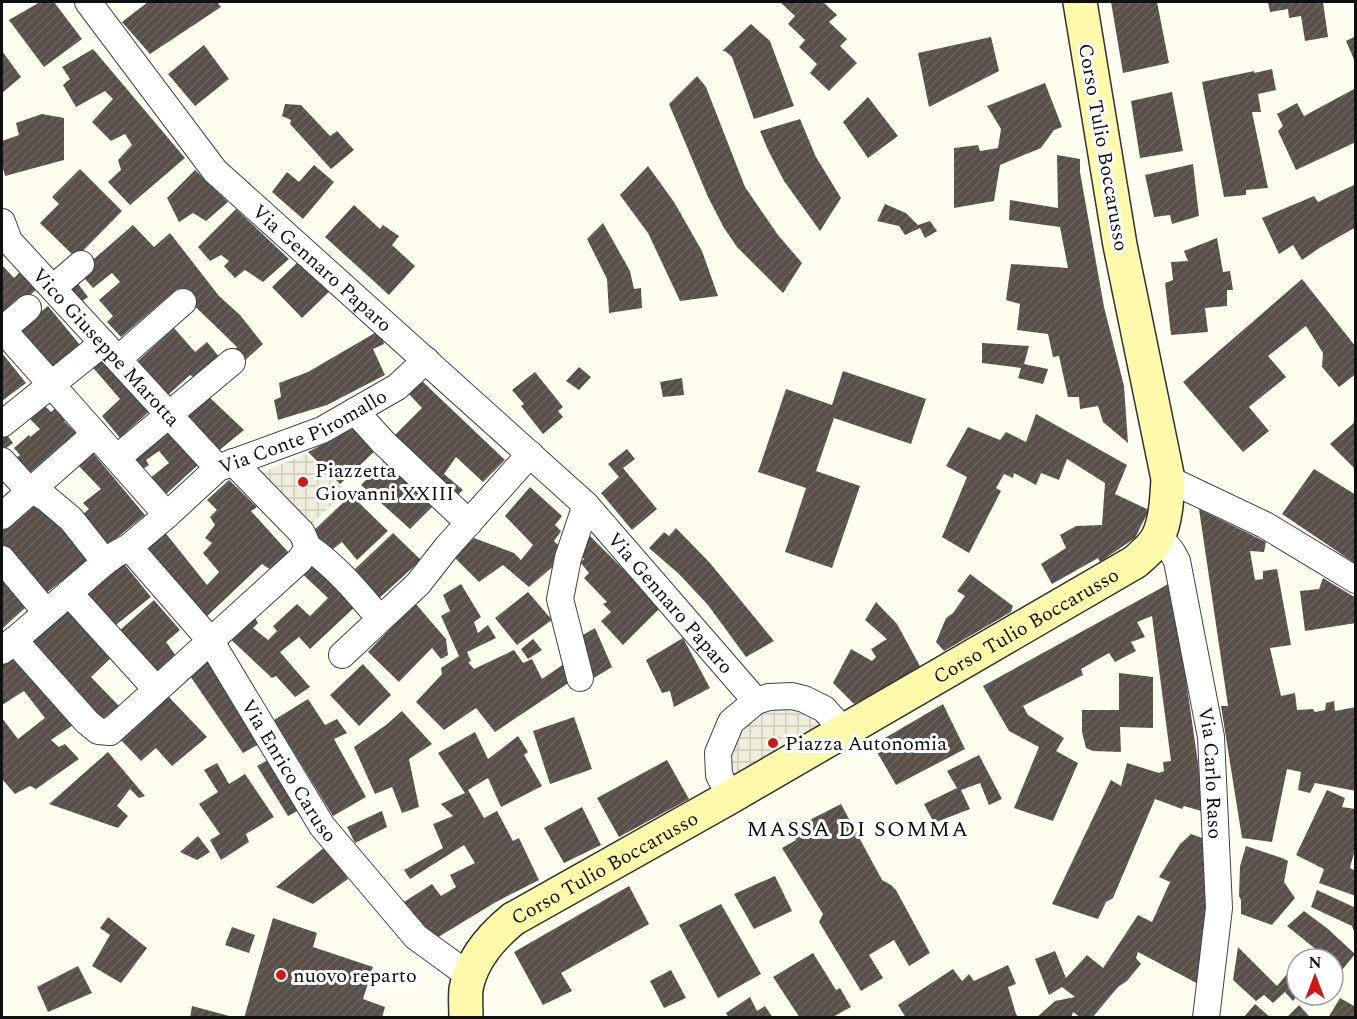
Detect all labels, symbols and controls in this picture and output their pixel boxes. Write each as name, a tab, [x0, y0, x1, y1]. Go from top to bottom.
street label: Corso Tulio Boccarusso	[1070, 41, 1136, 253]
street label: Via Gennaro Paparo	[245, 197, 399, 340]
street label: Vico Giuseppe Marotta	[25, 261, 187, 434]
street label: Via Conte Piromallo	[215, 382, 393, 482]
place label: Piazzetta Giovanni XXIII	[315, 456, 454, 509]
marker: Piazzetta Giovanni XXIII	[296, 475, 310, 489]
street label: Via Gennaro Paparo	[600, 526, 740, 681]
street label: Corso Tulio Boccarusso	[928, 560, 1125, 692]
street label: Via Enrico Caruso	[233, 694, 344, 849]
street label: Via Carlo Raso	[1190, 704, 1230, 840]
place label: Piazza Autonomia	[785, 729, 947, 759]
marker: Piazza Autonomia	[766, 736, 780, 750]
street label: Corso Tulio Boccarusso	[506, 804, 704, 933]
district label: MASSA DI SOMMA	[747, 813, 969, 846]
north arrow	[1285, 947, 1345, 1007]
text: N	[1308, 951, 1322, 975]
place label: nuovo reparto	[293, 961, 417, 991]
marker: nuovo reparto	[274, 968, 288, 982]

